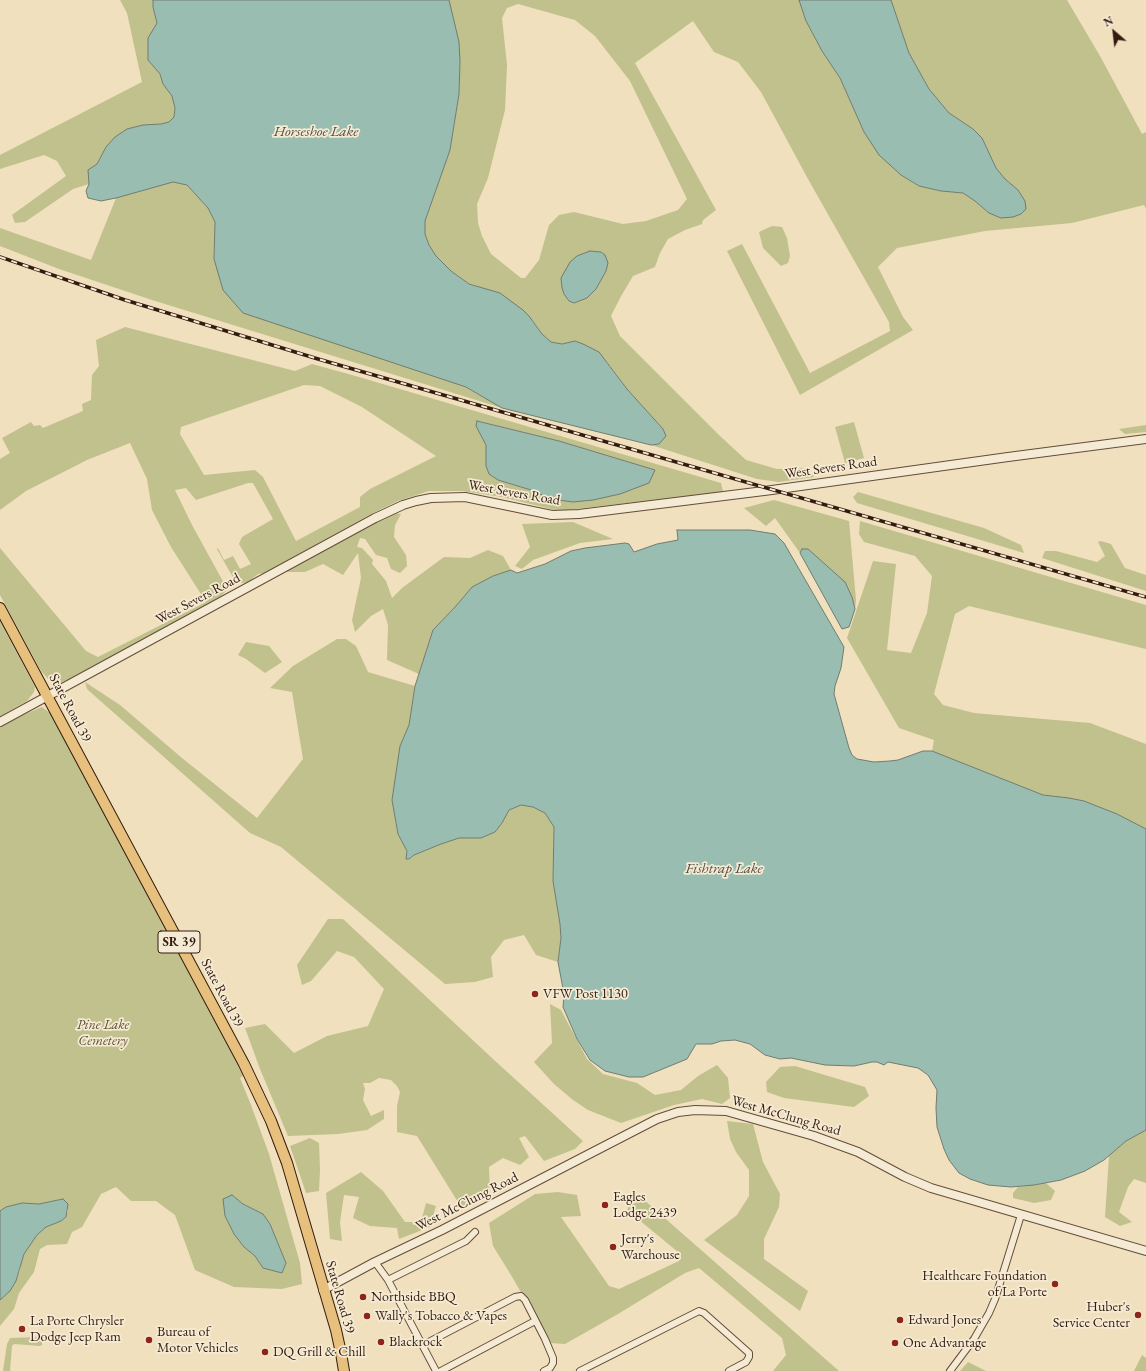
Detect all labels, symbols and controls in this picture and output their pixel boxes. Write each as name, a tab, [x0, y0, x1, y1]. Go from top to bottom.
north arrow	[1094, 12, 1134, 52]
text: N	[1101, 13, 1116, 30]
water label: Horseshoe Lake	[274, 123, 358, 141]
street label: West Severs Road	[784, 453, 878, 483]
street label: West Severs Road	[467, 477, 561, 509]
street label: West Severs Road	[153, 570, 243, 628]
street label: State Road 39	[45, 671, 95, 745]
water label: Fishtrap Lake	[685, 860, 763, 878]
road number: SR 39	[158, 931, 200, 953]
street label: State Road 39	[197, 956, 247, 1030]
place label: VFW Post 1130	[543, 986, 628, 1002]
marker: VFW Post 1130	[530, 989, 540, 999]
park label: Pine Lake Cemetery	[77, 1017, 129, 1050]
street label: West McClung Road	[729, 1092, 843, 1140]
street label: West McClung Road	[413, 1169, 521, 1235]
place label: Eagles Lodge 2439	[613, 1189, 676, 1222]
marker: Eagles Lodge 2439	[600, 1200, 610, 1210]
place label: Jerry's Warehouse	[621, 1231, 680, 1264]
marker: Jerry's Warehouse	[608, 1242, 618, 1252]
street label: State Road 39	[322, 1259, 358, 1335]
place label: Healthcare Foundation of La Porte	[922, 1268, 1047, 1300]
marker: Healthcare Foundation of La Porte	[1050, 1279, 1060, 1289]
place label: Northside BBQ	[371, 1289, 456, 1305]
marker: Northside BBQ	[358, 1292, 368, 1302]
place label: Huber's Service Center	[1053, 1299, 1130, 1332]
place label: Wally's Tobacco & Vapes	[375, 1308, 507, 1324]
marker: Huber's Service Center	[1133, 1310, 1143, 1320]
marker: Wally's Tobacco & Vapes	[362, 1311, 372, 1321]
place label: Edward Jones	[908, 1312, 981, 1328]
place label: La Porte Chrysler Dodge Jeep Ram	[30, 1313, 124, 1346]
marker: Edward Jones	[895, 1315, 905, 1325]
marker: La Porte Chrysler Dodge Jeep Ram	[17, 1324, 27, 1334]
place label: Bureau of Motor Vehicles	[157, 1324, 238, 1356]
place label: Blackrock	[389, 1334, 442, 1350]
marker: Bureau of Motor Vehicles	[144, 1335, 154, 1345]
place label: One Advantage	[903, 1335, 987, 1351]
marker: Blackrock	[376, 1337, 386, 1347]
marker: One Advantage	[890, 1338, 900, 1348]
place label: DQ Grill & Chill	[273, 1344, 366, 1360]
marker: DQ Grill & Chill	[260, 1347, 270, 1357]

